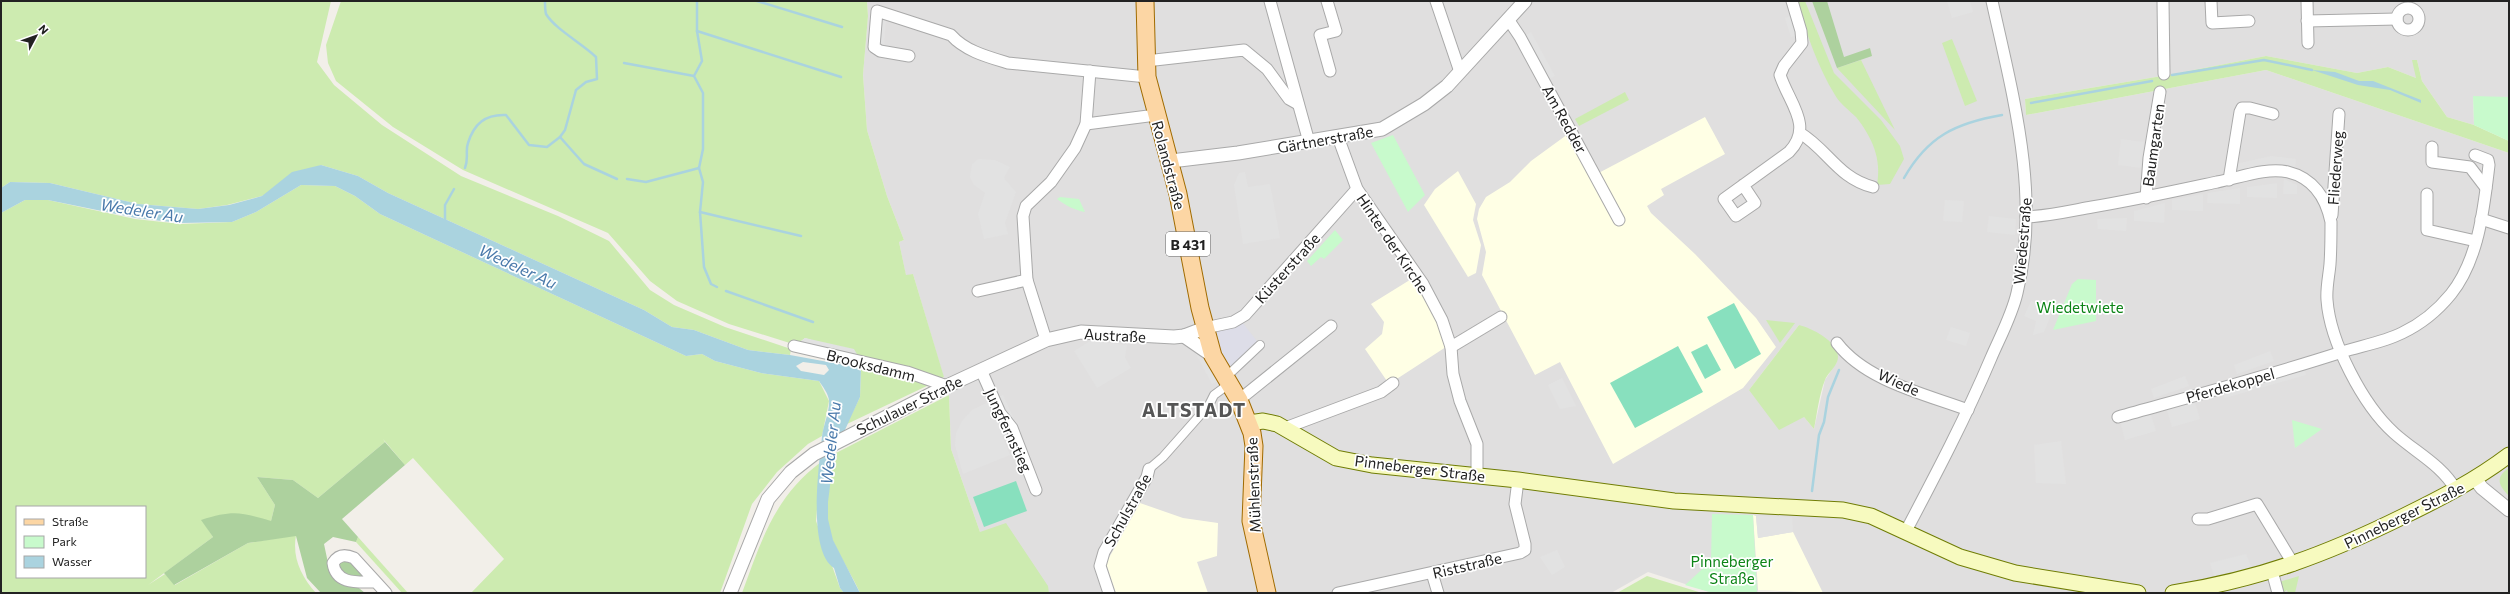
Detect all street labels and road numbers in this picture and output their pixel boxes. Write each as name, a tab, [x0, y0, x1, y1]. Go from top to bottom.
street label: Am Redder	[1539, 82, 1591, 156]
street label: Baumgarten	[2138, 102, 2168, 188]
street label: Rolandstraße	[1149, 119, 1189, 211]
street label: Gärtnerstraße	[1276, 122, 1374, 156]
street label: Fliederweg	[2323, 130, 2347, 206]
street label: Hinter der Kirche	[1353, 190, 1433, 296]
street label: Wiedestraße	[2009, 197, 2035, 285]
street label: Küsterstraße	[1251, 229, 1323, 307]
road number: B 431	[1166, 232, 1210, 256]
street label: Austraße	[1083, 324, 1147, 346]
street label: Brooksdamm	[825, 345, 917, 385]
street label: Pferdekoppel	[2184, 364, 2276, 406]
street label: Wiede	[1875, 365, 1923, 399]
street label: Schulauer Straße	[853, 372, 965, 438]
street label: Jungfernstieg	[982, 385, 1036, 475]
street label: Mühlenstraße	[1242, 437, 1264, 533]
street label: Pinneberger Straße	[1354, 451, 1486, 485]
street label: Schulstraße	[1100, 470, 1154, 550]
street label: Pinneberger Straße	[2341, 478, 2467, 552]
street label: Riststraße	[1431, 548, 1503, 582]

